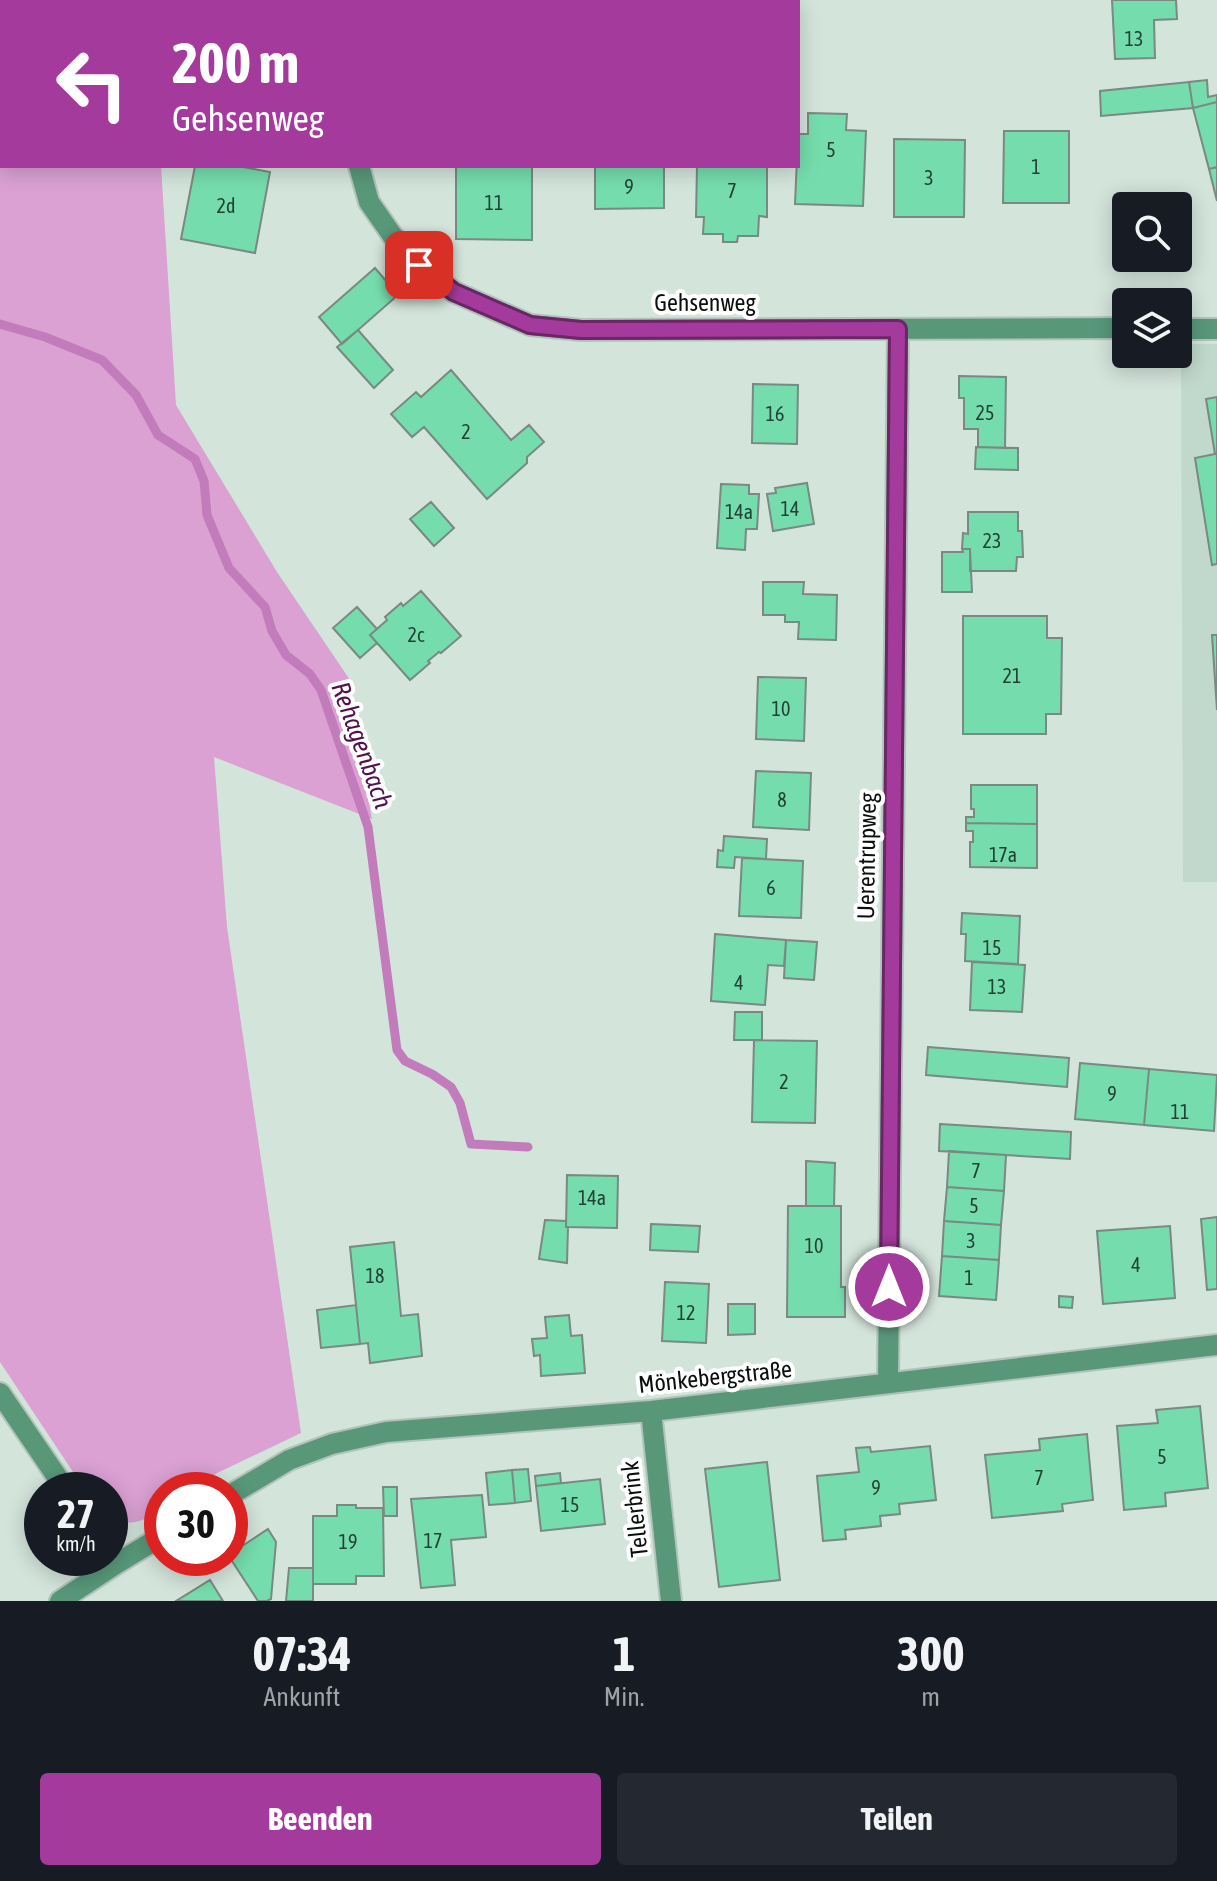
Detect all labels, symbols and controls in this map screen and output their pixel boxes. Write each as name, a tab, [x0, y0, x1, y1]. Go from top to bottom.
house number: 13	[1125, 27, 1143, 50]
text: 200 m	[172, 31, 299, 95]
icon: left	[40, 32, 144, 136]
text: Gehsenweg	[172, 97, 324, 139]
house number: 5	[826, 138, 836, 161]
house number: 1	[1031, 155, 1041, 178]
house number: 3	[924, 166, 934, 189]
house number: 9	[624, 175, 634, 198]
house number: 7	[727, 179, 737, 202]
house number: 11	[485, 191, 503, 214]
map controls	[1112, 192, 1192, 368]
button: search	[1112, 192, 1192, 272]
house number: 2d	[217, 194, 235, 217]
pin	[385, 231, 453, 299]
icon: arrive	[397, 243, 441, 287]
button: layers	[1112, 288, 1192, 368]
street label: Gehsenweg	[654, 289, 756, 316]
house number: 25	[976, 401, 994, 424]
house number: 16	[766, 402, 784, 425]
house number: 2	[461, 420, 471, 443]
house number: 14	[781, 497, 799, 520]
house number: 14a	[725, 500, 753, 523]
house number: 23	[983, 529, 1001, 552]
house number: 2c	[408, 623, 425, 646]
house number: 21	[1003, 664, 1021, 687]
water label: Rehagenbach	[325, 678, 399, 813]
house number: 10	[772, 697, 790, 720]
house number: 8	[777, 788, 787, 811]
street label: Uerentrupweg	[852, 792, 881, 920]
house number: 17a	[989, 843, 1017, 866]
house number: 6	[766, 876, 776, 899]
house number: 15	[983, 936, 1001, 959]
house number: 4	[734, 971, 744, 994]
house number: 13	[988, 975, 1006, 998]
house number: 2	[779, 1070, 789, 1093]
house number: 9	[1107, 1082, 1117, 1105]
house number: 11	[1171, 1100, 1189, 1123]
house number: 7	[971, 1159, 981, 1182]
house number: 14a	[578, 1186, 606, 1209]
house number: 5	[969, 1194, 979, 1217]
house number: 3	[966, 1229, 976, 1252]
house number: 10	[805, 1234, 823, 1257]
position arrow	[847, 1245, 931, 1329]
house number: 4	[1131, 1253, 1141, 1276]
house number: 18	[366, 1264, 384, 1287]
house number: 1	[964, 1266, 974, 1289]
house number: 12	[677, 1301, 695, 1324]
street label: Mönkebergstraße	[637, 1355, 793, 1398]
house number: 5	[1157, 1445, 1167, 1468]
street label: Tellerbrink	[616, 1459, 653, 1559]
house number: 7	[1034, 1466, 1044, 1489]
speed limit sign: 30	[144, 1472, 248, 1576]
house number: 9	[871, 1476, 881, 1499]
text: 27	[57, 1491, 95, 1536]
house number: 15	[561, 1493, 579, 1516]
house number: 17	[424, 1529, 442, 1552]
house number: 19	[339, 1530, 357, 1553]
text: km/h	[56, 1532, 96, 1555]
text: 07:34	[252, 1626, 351, 1681]
text: 1	[613, 1626, 635, 1681]
text: 300	[897, 1626, 965, 1681]
text: Ankunft	[264, 1682, 340, 1712]
text: Min.	[604, 1682, 644, 1712]
text: m	[921, 1682, 940, 1712]
button: Beenden	[40, 1773, 601, 1865]
button: Teilen	[617, 1773, 1177, 1865]

